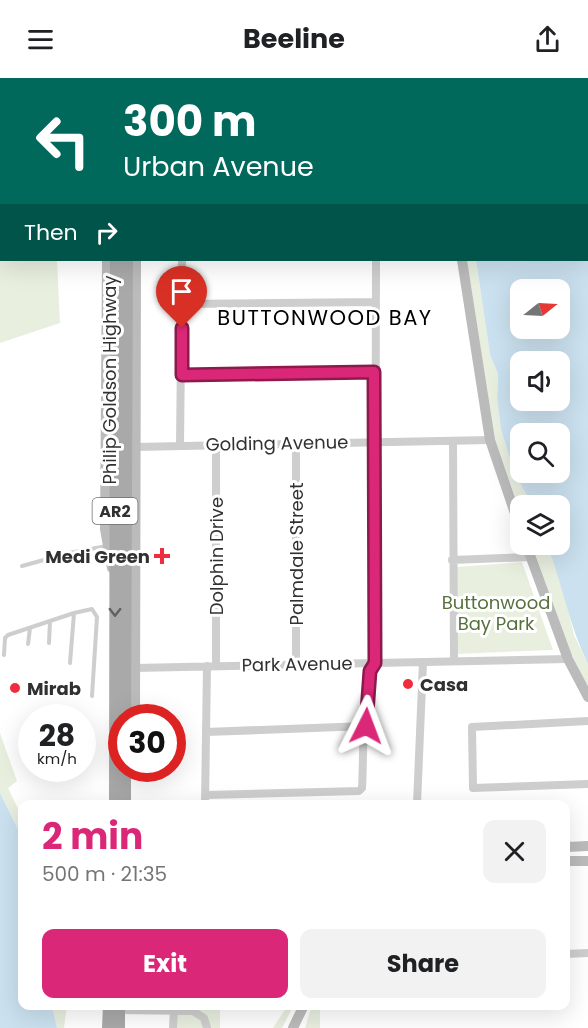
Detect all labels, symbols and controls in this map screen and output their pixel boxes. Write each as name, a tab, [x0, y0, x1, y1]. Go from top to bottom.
text: Beeline	[243, 20, 345, 57]
icon: menu	[24, 23, 57, 56]
icon: share	[531, 23, 564, 56]
text: 300 m	[123, 92, 257, 151]
icon: left	[24, 102, 102, 180]
text: Urban Avenue	[123, 148, 314, 185]
icon: right	[90, 216, 123, 249]
text: Then	[24, 217, 78, 248]
pin	[156, 266, 207, 328]
street label: Philip Goldson Highway	[97, 275, 122, 485]
icon: arrive	[165, 275, 198, 308]
north arrow	[510, 279, 570, 339]
map controls	[510, 279, 570, 555]
district label: BUTTONWOOD BAY	[217, 303, 433, 332]
button: sound	[510, 351, 570, 411]
button: search	[510, 423, 570, 483]
street label: Golding Avenue	[205, 429, 349, 457]
street label: Palmdale Street	[284, 483, 309, 626]
button: layers	[510, 495, 570, 555]
street label: Dolphin Drive	[204, 497, 229, 615]
road number: AR2	[92, 498, 138, 524]
place label: Medi Green	[45, 544, 150, 569]
marker: Medi Green	[155, 549, 169, 563]
park label: Buttonwood Bay Park	[442, 590, 550, 636]
one-way arrow	[109, 607, 121, 616]
street label: Park Avenue	[241, 651, 353, 677]
place label: Casa	[420, 672, 468, 697]
place label: Mirab	[27, 676, 81, 701]
marker: Casa	[401, 677, 415, 691]
marker: Mirab	[8, 681, 22, 695]
position arrow	[334, 694, 398, 758]
speed limit sign: 30	[108, 704, 186, 782]
text: 28	[39, 714, 75, 757]
text: km/h	[37, 748, 77, 769]
text: 2 min	[42, 811, 143, 862]
button: close	[483, 820, 546, 883]
text: 500 m · 21:35	[42, 860, 167, 888]
button: Exit	[42, 929, 288, 998]
button: Share	[300, 929, 546, 998]

